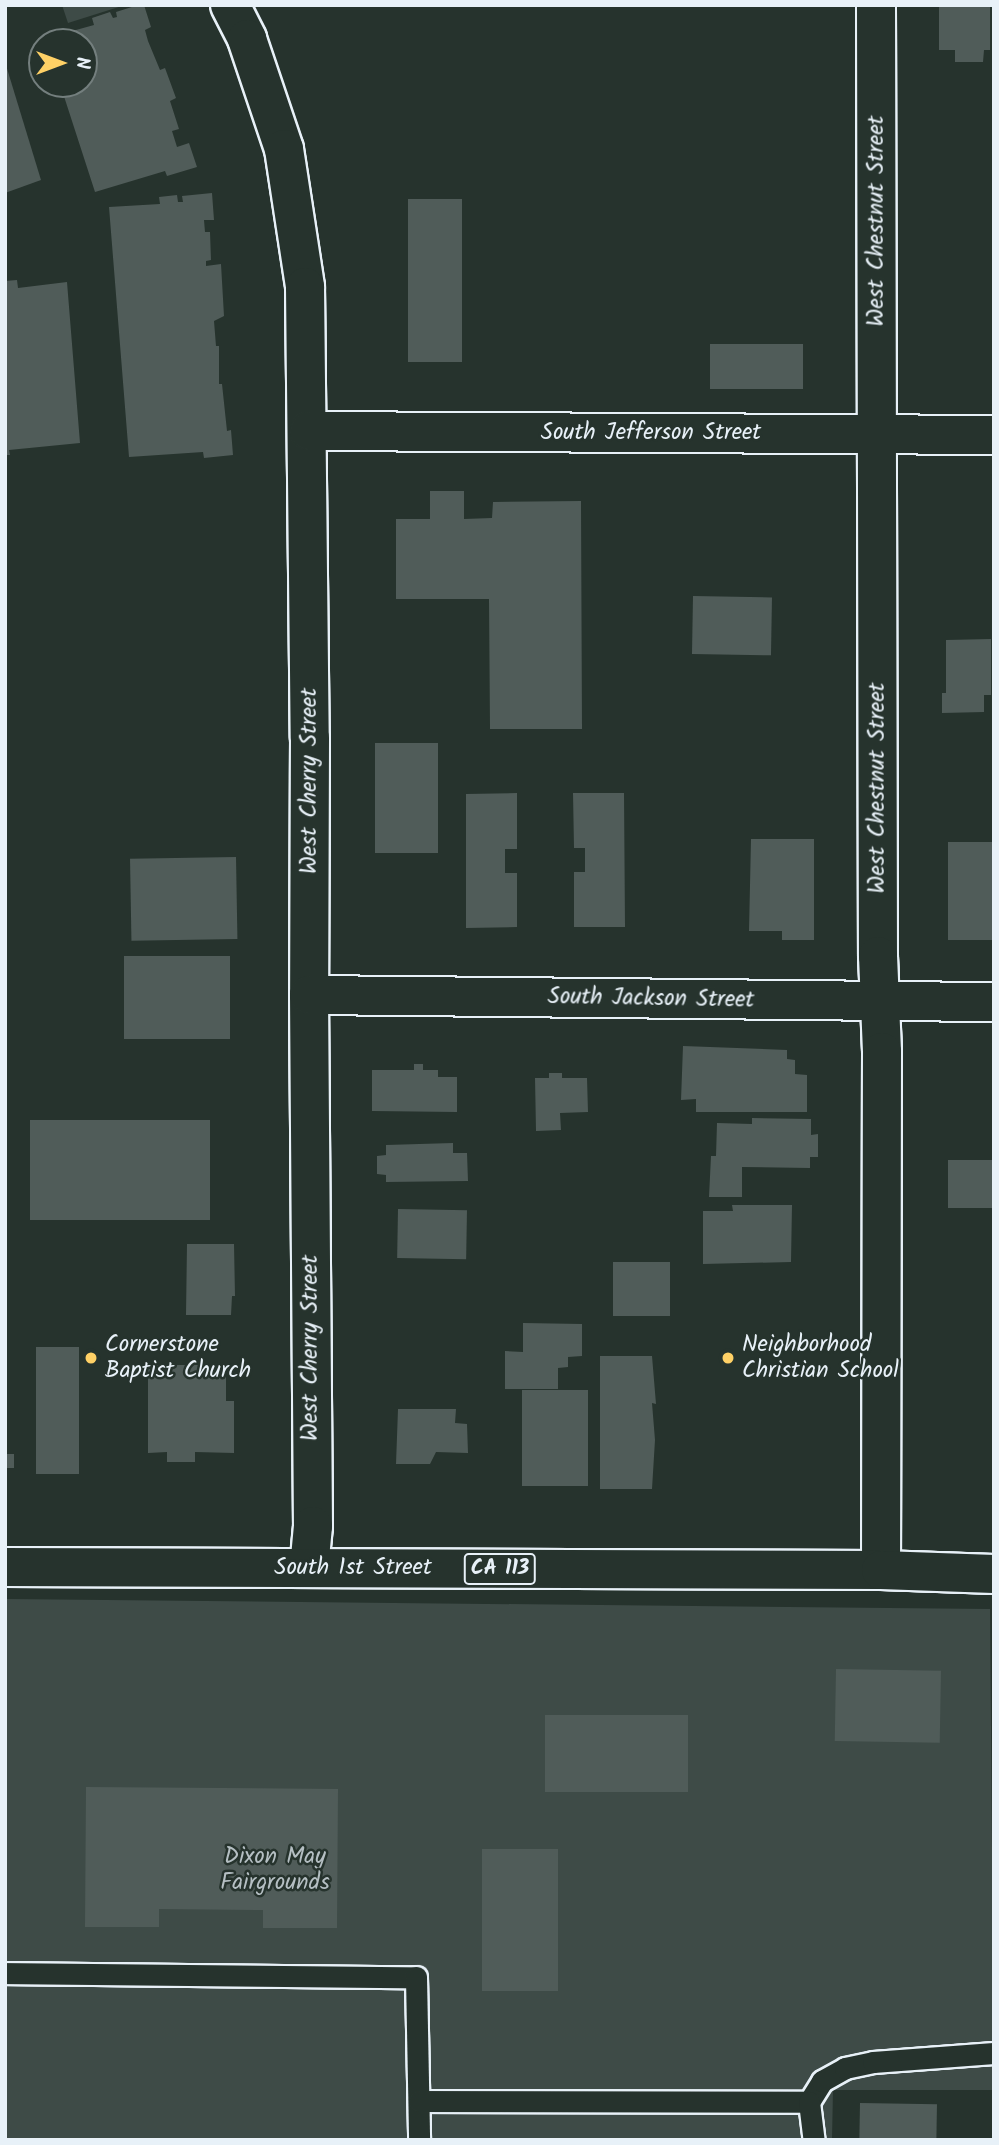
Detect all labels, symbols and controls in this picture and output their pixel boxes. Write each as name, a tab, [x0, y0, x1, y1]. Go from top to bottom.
north arrow	[28, 28, 98, 98]
text: N	[67, 57, 97, 69]
street label: West Chestnut Street	[863, 115, 891, 327]
street label: South Jefferson Street	[541, 419, 761, 447]
street label: West Chestnut Street	[864, 682, 892, 894]
street label: West Cherry Street	[296, 688, 324, 874]
street label: South Jackson Street	[547, 983, 755, 1015]
street label: West Cherry Street	[297, 1255, 325, 1441]
place label: Cornerstone Baptist Church	[105, 1331, 251, 1385]
place label: Neighborhood Christian School	[742, 1331, 899, 1385]
marker: Cornerstone Baptist Church	[83, 1350, 99, 1366]
marker: Neighborhood Christian School	[720, 1350, 736, 1366]
road number: CA 113	[463, 1552, 537, 1586]
street label: South 1st Street	[274, 1554, 432, 1582]
park label: Dixon May Fairgrounds	[220, 1843, 330, 1897]

